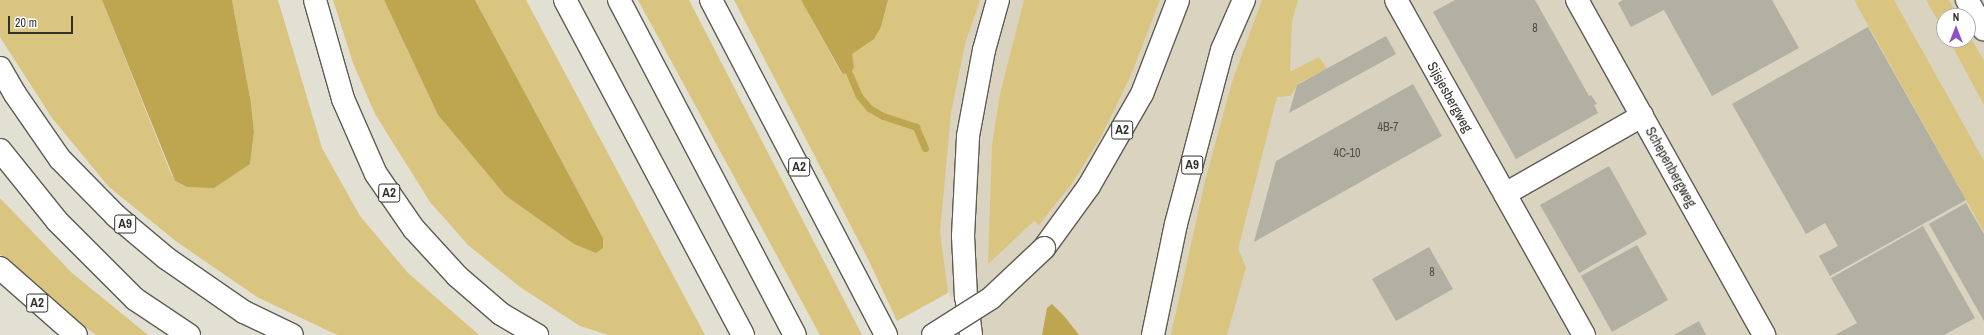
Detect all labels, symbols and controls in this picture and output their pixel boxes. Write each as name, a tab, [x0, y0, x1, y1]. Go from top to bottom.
scale bar	[10, 8, 75, 34]
north arrow	[1936, 8, 1976, 48]
text: N	[1953, 10, 1959, 24]
text: 20 m	[15, 15, 37, 31]
house number: 8	[1532, 22, 1538, 36]
street label: Sijsjesbergweg	[1424, 59, 1476, 135]
road number: A2	[1111, 119, 1133, 141]
house number: 4B-7	[1378, 121, 1398, 135]
street label: Schepenbergweg	[1642, 124, 1700, 210]
house number: 4C-10	[1334, 147, 1360, 161]
road number: A9	[1181, 154, 1203, 176]
road number: A2	[788, 156, 810, 178]
road number: A2	[378, 182, 400, 204]
road number: A9	[114, 213, 136, 235]
house number: 8	[1429, 266, 1435, 280]
road number: A2	[26, 292, 48, 314]

